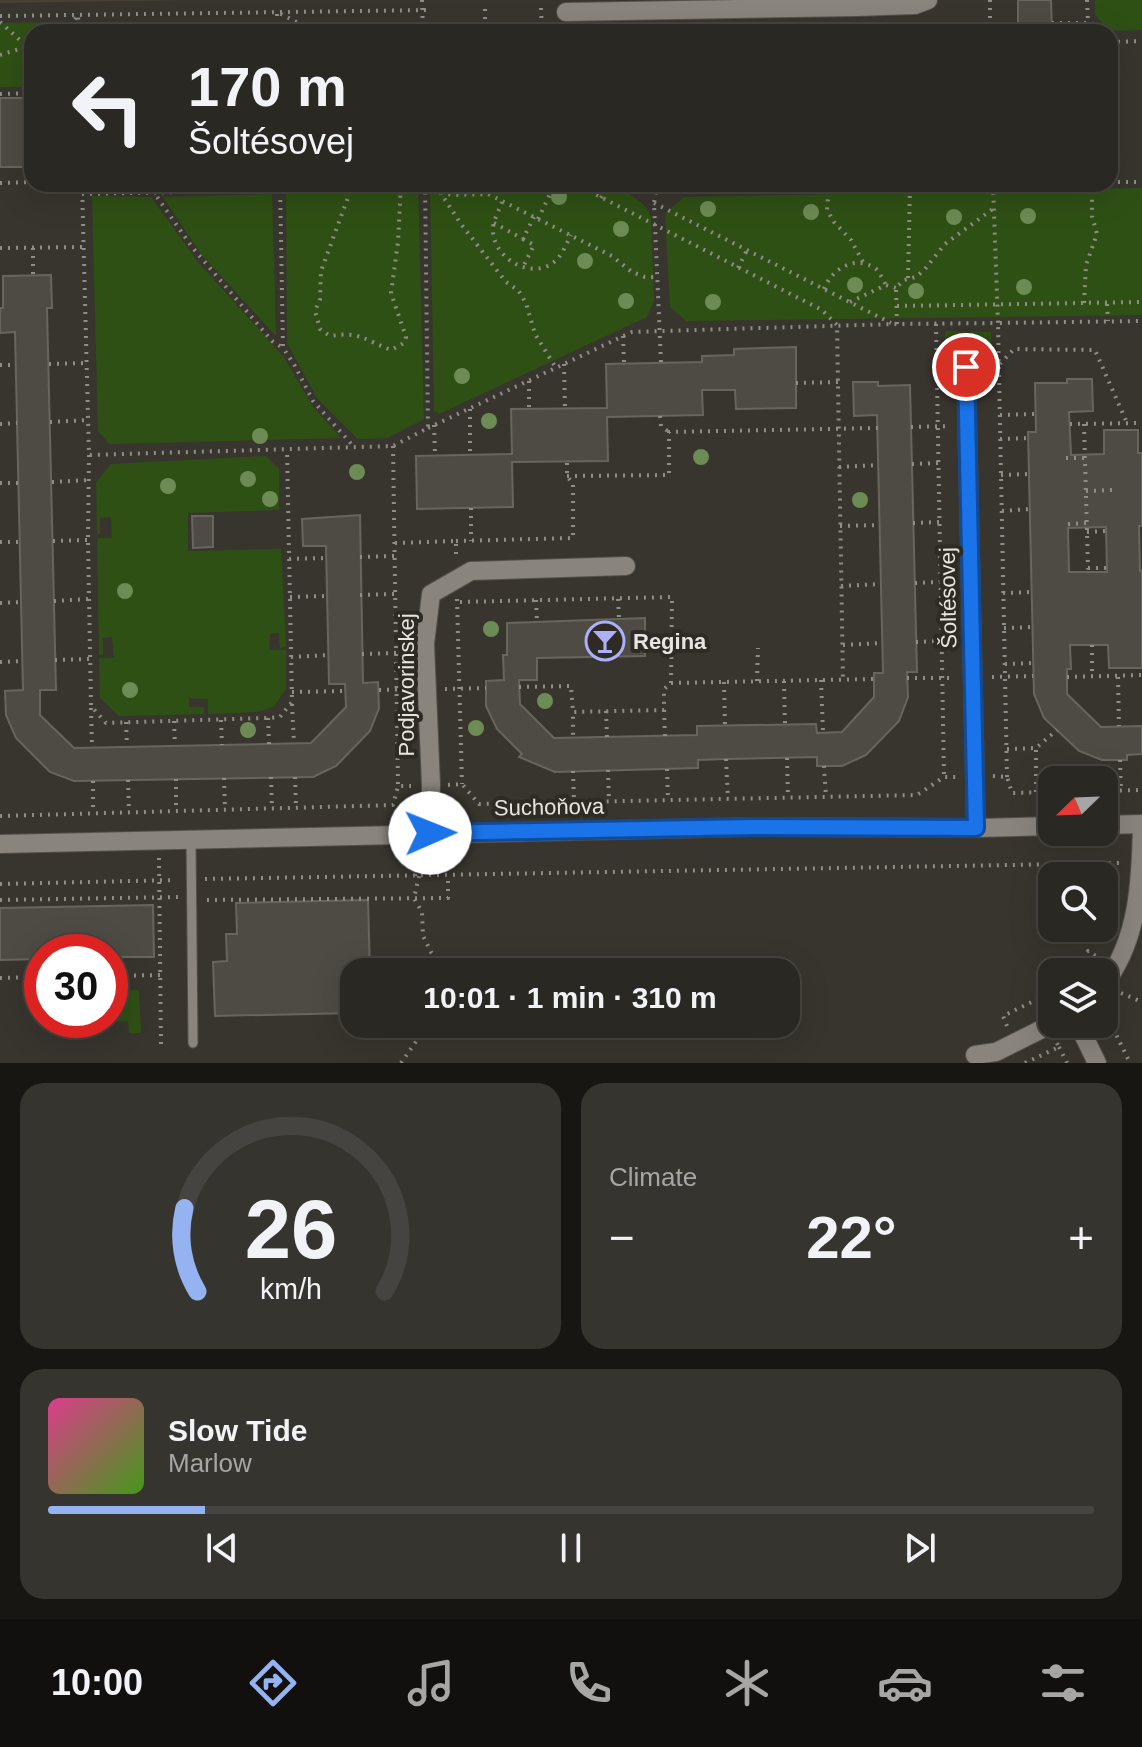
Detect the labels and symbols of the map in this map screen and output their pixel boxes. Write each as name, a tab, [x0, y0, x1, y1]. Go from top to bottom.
pin	[932, 333, 1000, 401]
street label: Šoltésovej	[935, 547, 961, 649]
street label: Podjavorinskej	[394, 613, 419, 757]
bar icon: Regina	[584, 620, 626, 662]
place label: Regina	[633, 629, 707, 654]
north arrow	[1038, 766, 1118, 846]
position arrow	[388, 791, 472, 875]
street label: Suchoňova	[494, 794, 605, 820]
speed limit sign: 30	[24, 934, 128, 1038]

